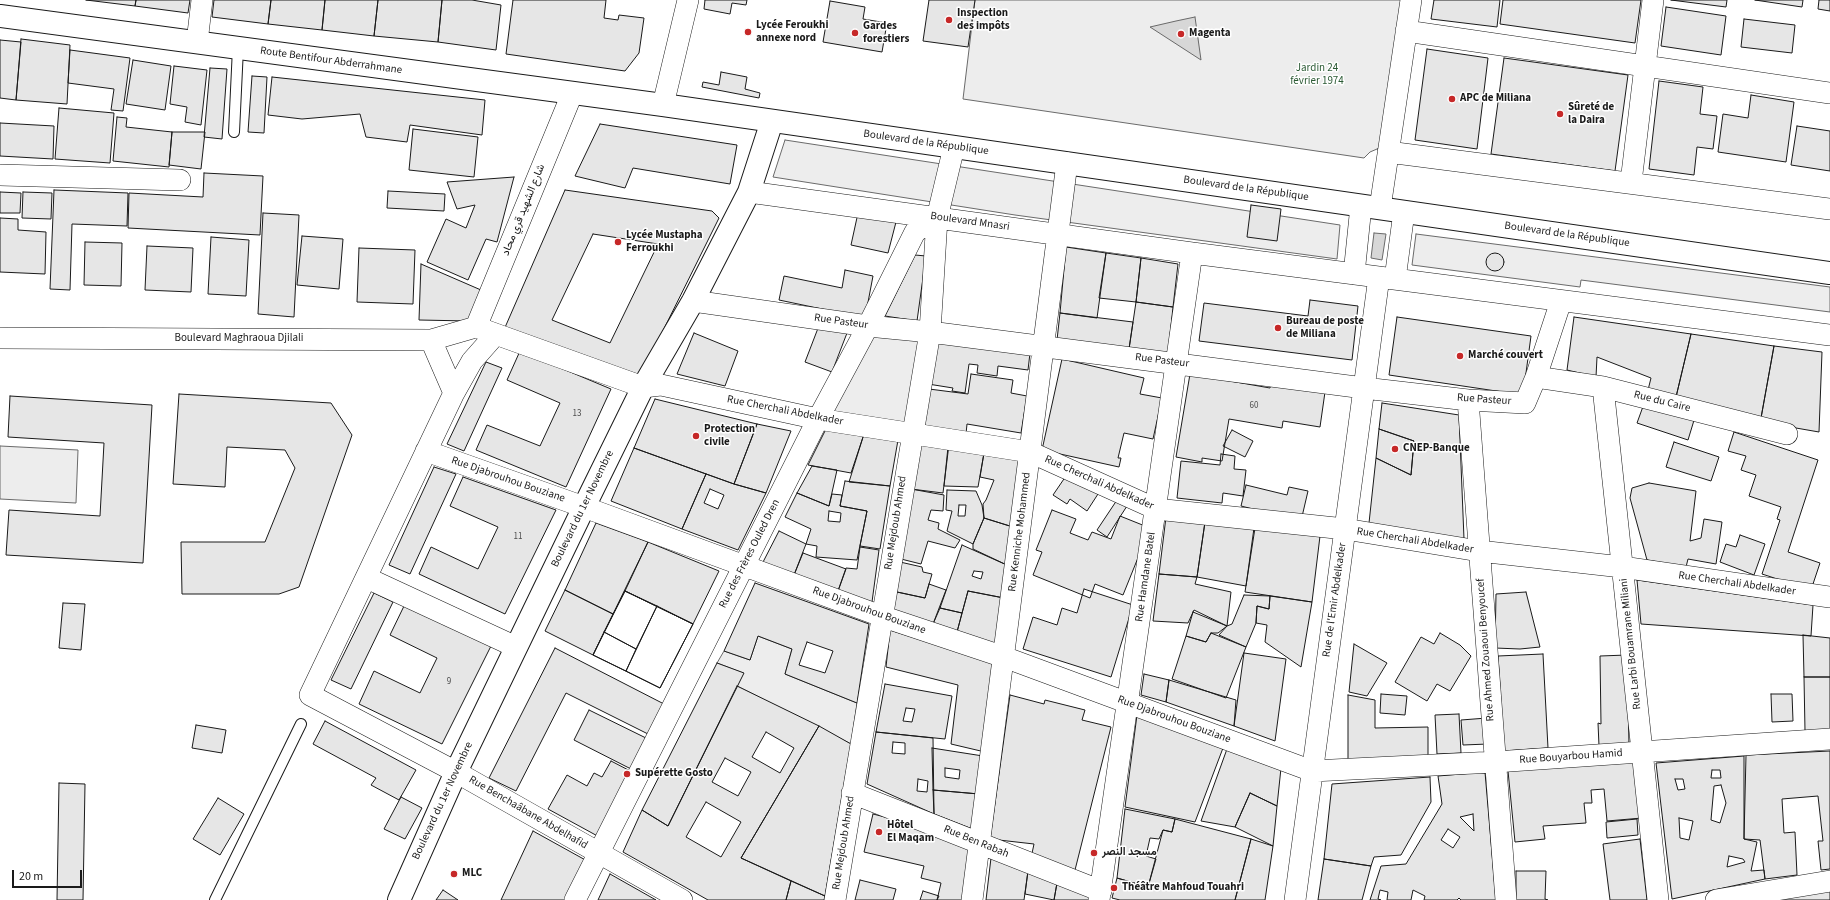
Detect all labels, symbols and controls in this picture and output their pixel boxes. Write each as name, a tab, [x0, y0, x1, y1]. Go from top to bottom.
place label: Inspection des impôts	[957, 7, 1010, 33]
marker: Inspection des impôts	[944, 15, 954, 25]
place label: Lycée Feroukhi annexe nord	[756, 19, 828, 45]
place label: Gardes forestiers	[863, 20, 909, 46]
marker: Lycée Feroukhi annexe nord	[743, 27, 753, 37]
place label: Magenta	[1189, 27, 1231, 41]
marker: Gardes forestiers	[850, 28, 860, 38]
marker: Magenta	[1176, 29, 1186, 39]
street label: Route Bentifour Abderrahmane	[259, 44, 403, 78]
park label: Jardin 24 février 1974	[1290, 62, 1344, 88]
place label: APC de Miliana	[1460, 92, 1531, 106]
marker: APC de Miliana	[1447, 94, 1457, 104]
place label: Sûreté de la Daira	[1568, 101, 1614, 127]
marker: Sûreté de la Daira	[1555, 109, 1565, 119]
street label: Boulevard de la République	[863, 128, 989, 158]
street label: شارع الشهيد قري محاد	[500, 162, 548, 258]
street label: Boulevard de la République	[1183, 174, 1309, 204]
street label: Boulevard Mnasri	[930, 210, 1010, 234]
street label: Boulevard de la République	[1504, 220, 1630, 250]
place label: Lycée Mustapha Ferroukhi	[626, 229, 703, 255]
marker: Lycée Mustapha Ferroukhi	[613, 237, 623, 247]
street label: Rue Pasteur	[813, 312, 869, 332]
place label: Bureau de poste de Miliana	[1286, 315, 1364, 341]
marker: Bureau de poste de Miliana	[1273, 323, 1283, 333]
street label: Boulevard Maghraoua Djilali	[174, 332, 304, 346]
place label: Marché couvert	[1468, 349, 1543, 363]
street label: Rue Pasteur	[1134, 351, 1190, 371]
marker: Marché couvert	[1455, 351, 1465, 361]
street label: Rue du Caire	[1632, 389, 1692, 415]
street label: Rue Pasteur	[1456, 392, 1512, 408]
street label: Rue Cherchali Abdelkader	[726, 393, 844, 429]
house number: 60	[1250, 401, 1258, 411]
house number: 13	[573, 409, 581, 419]
place label: Protection civile	[704, 423, 755, 449]
marker: Protection civile	[691, 431, 701, 441]
place label: CNEP-Banque	[1403, 442, 1470, 456]
marker: CNEP-Banque	[1390, 444, 1400, 454]
street label: Boulevard du 1er Novembre	[549, 448, 617, 570]
street label: Rue Cherchali Abdelkader	[1042, 453, 1156, 513]
street label: Rue Djabrouhou Bouziane	[449, 454, 567, 506]
street label: Rue Kenniche Mohammed	[1006, 471, 1034, 593]
street label: Rue Mejdoub Ahmed	[882, 475, 910, 571]
street label: Rue des Frères Ouled Dren	[717, 497, 783, 611]
street label: Rue Cherchali Abdelkader	[1356, 525, 1474, 557]
street label: Rue Hamdane Batel	[1133, 531, 1159, 623]
house number: 11	[514, 532, 522, 542]
street label: Rue de l'Emir Abdelkader	[1320, 542, 1350, 658]
street label: Rue Cherchali Abdelkader	[1678, 569, 1796, 599]
street label: Rue Ahmed Zouaoui Benyoucef	[1474, 578, 1498, 722]
street label: Rue Larbi Bouamrane Miliani	[1618, 578, 1644, 710]
street label: Rue Djabrouhou Bouziane	[811, 584, 927, 638]
house number: 9	[447, 677, 451, 687]
street label: Rue Djabrouhou Bouziane	[1116, 693, 1232, 747]
street label: Boulevard du 1er Novembre	[410, 740, 476, 862]
street label: Rue Bouyarbou Hamid	[1519, 747, 1623, 767]
place label: Supérette Gosto	[635, 767, 713, 781]
marker: Supérette Gosto	[622, 769, 632, 779]
street label: Rue Benchaâbane Abdelhafid	[466, 774, 590, 852]
street label: Rue Mejdoub Ahmed	[830, 795, 858, 891]
place label: Hôtel El Maqam	[887, 819, 934, 845]
street label: Rue Ben Rabah	[941, 823, 1011, 861]
marker: Hôtel El Maqam	[874, 827, 884, 837]
place label: مسجد النصر	[1102, 846, 1157, 860]
marker: مسجد النصر	[1089, 848, 1099, 858]
scale bar	[14, 862, 84, 888]
place label: MLC	[462, 867, 482, 881]
text: 20 m	[19, 868, 43, 885]
marker: MLC	[449, 869, 459, 879]
place label: Théâtre Mahfoud Touahri	[1122, 881, 1244, 895]
marker: Théâtre Mahfoud Touahri	[1109, 883, 1119, 893]

